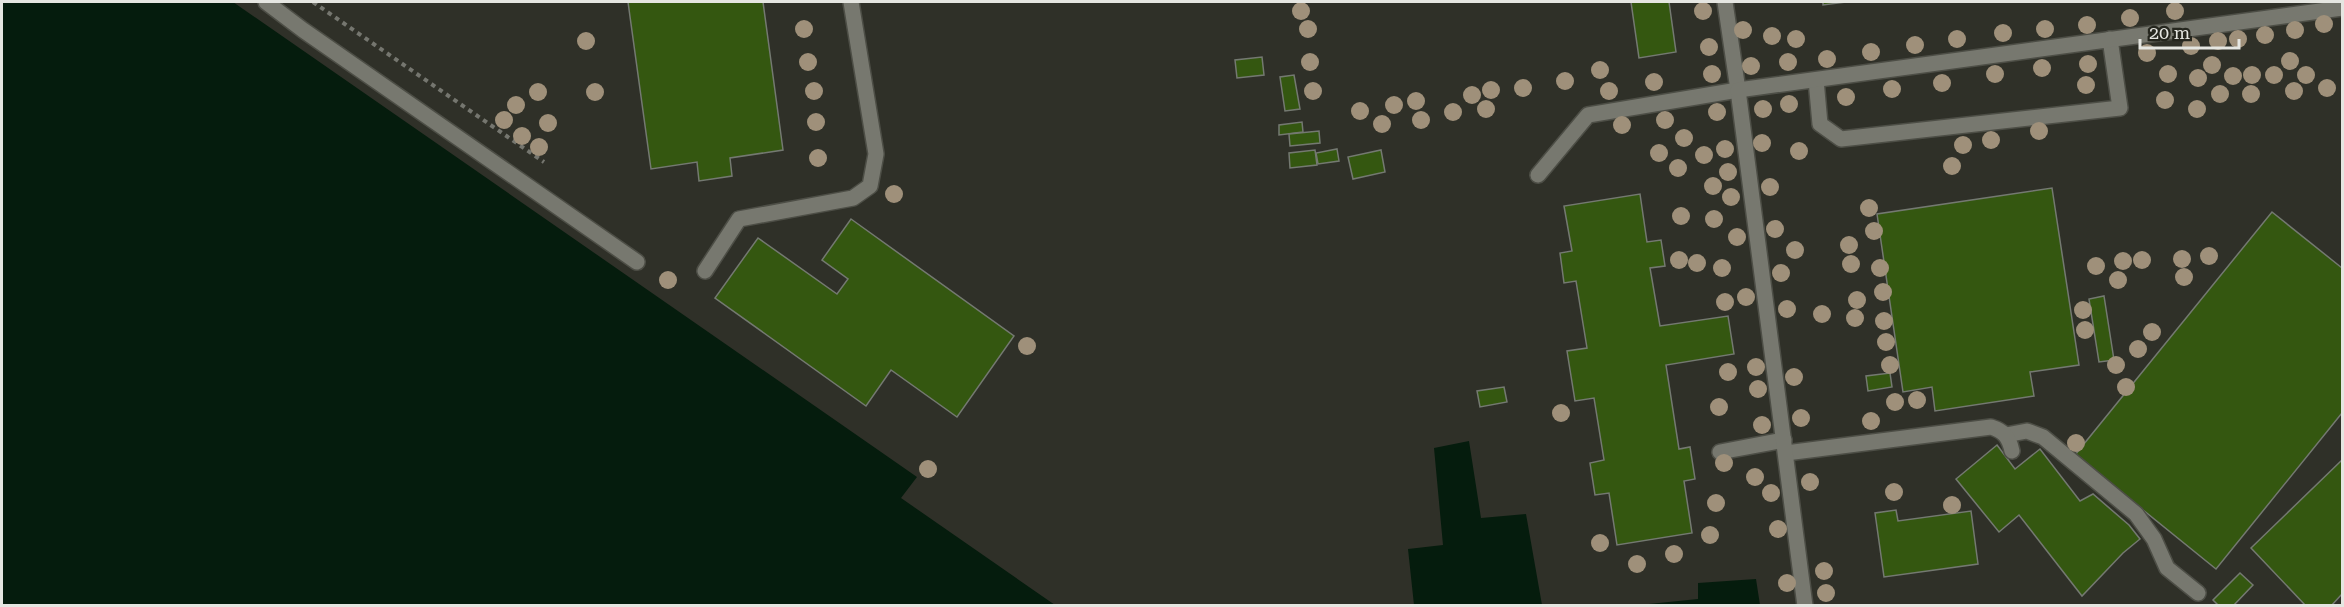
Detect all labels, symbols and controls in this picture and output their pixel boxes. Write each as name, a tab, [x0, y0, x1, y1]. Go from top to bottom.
scale bar	[2140, 12, 2239, 50]
text: 20 m	[2149, 22, 2190, 43]

